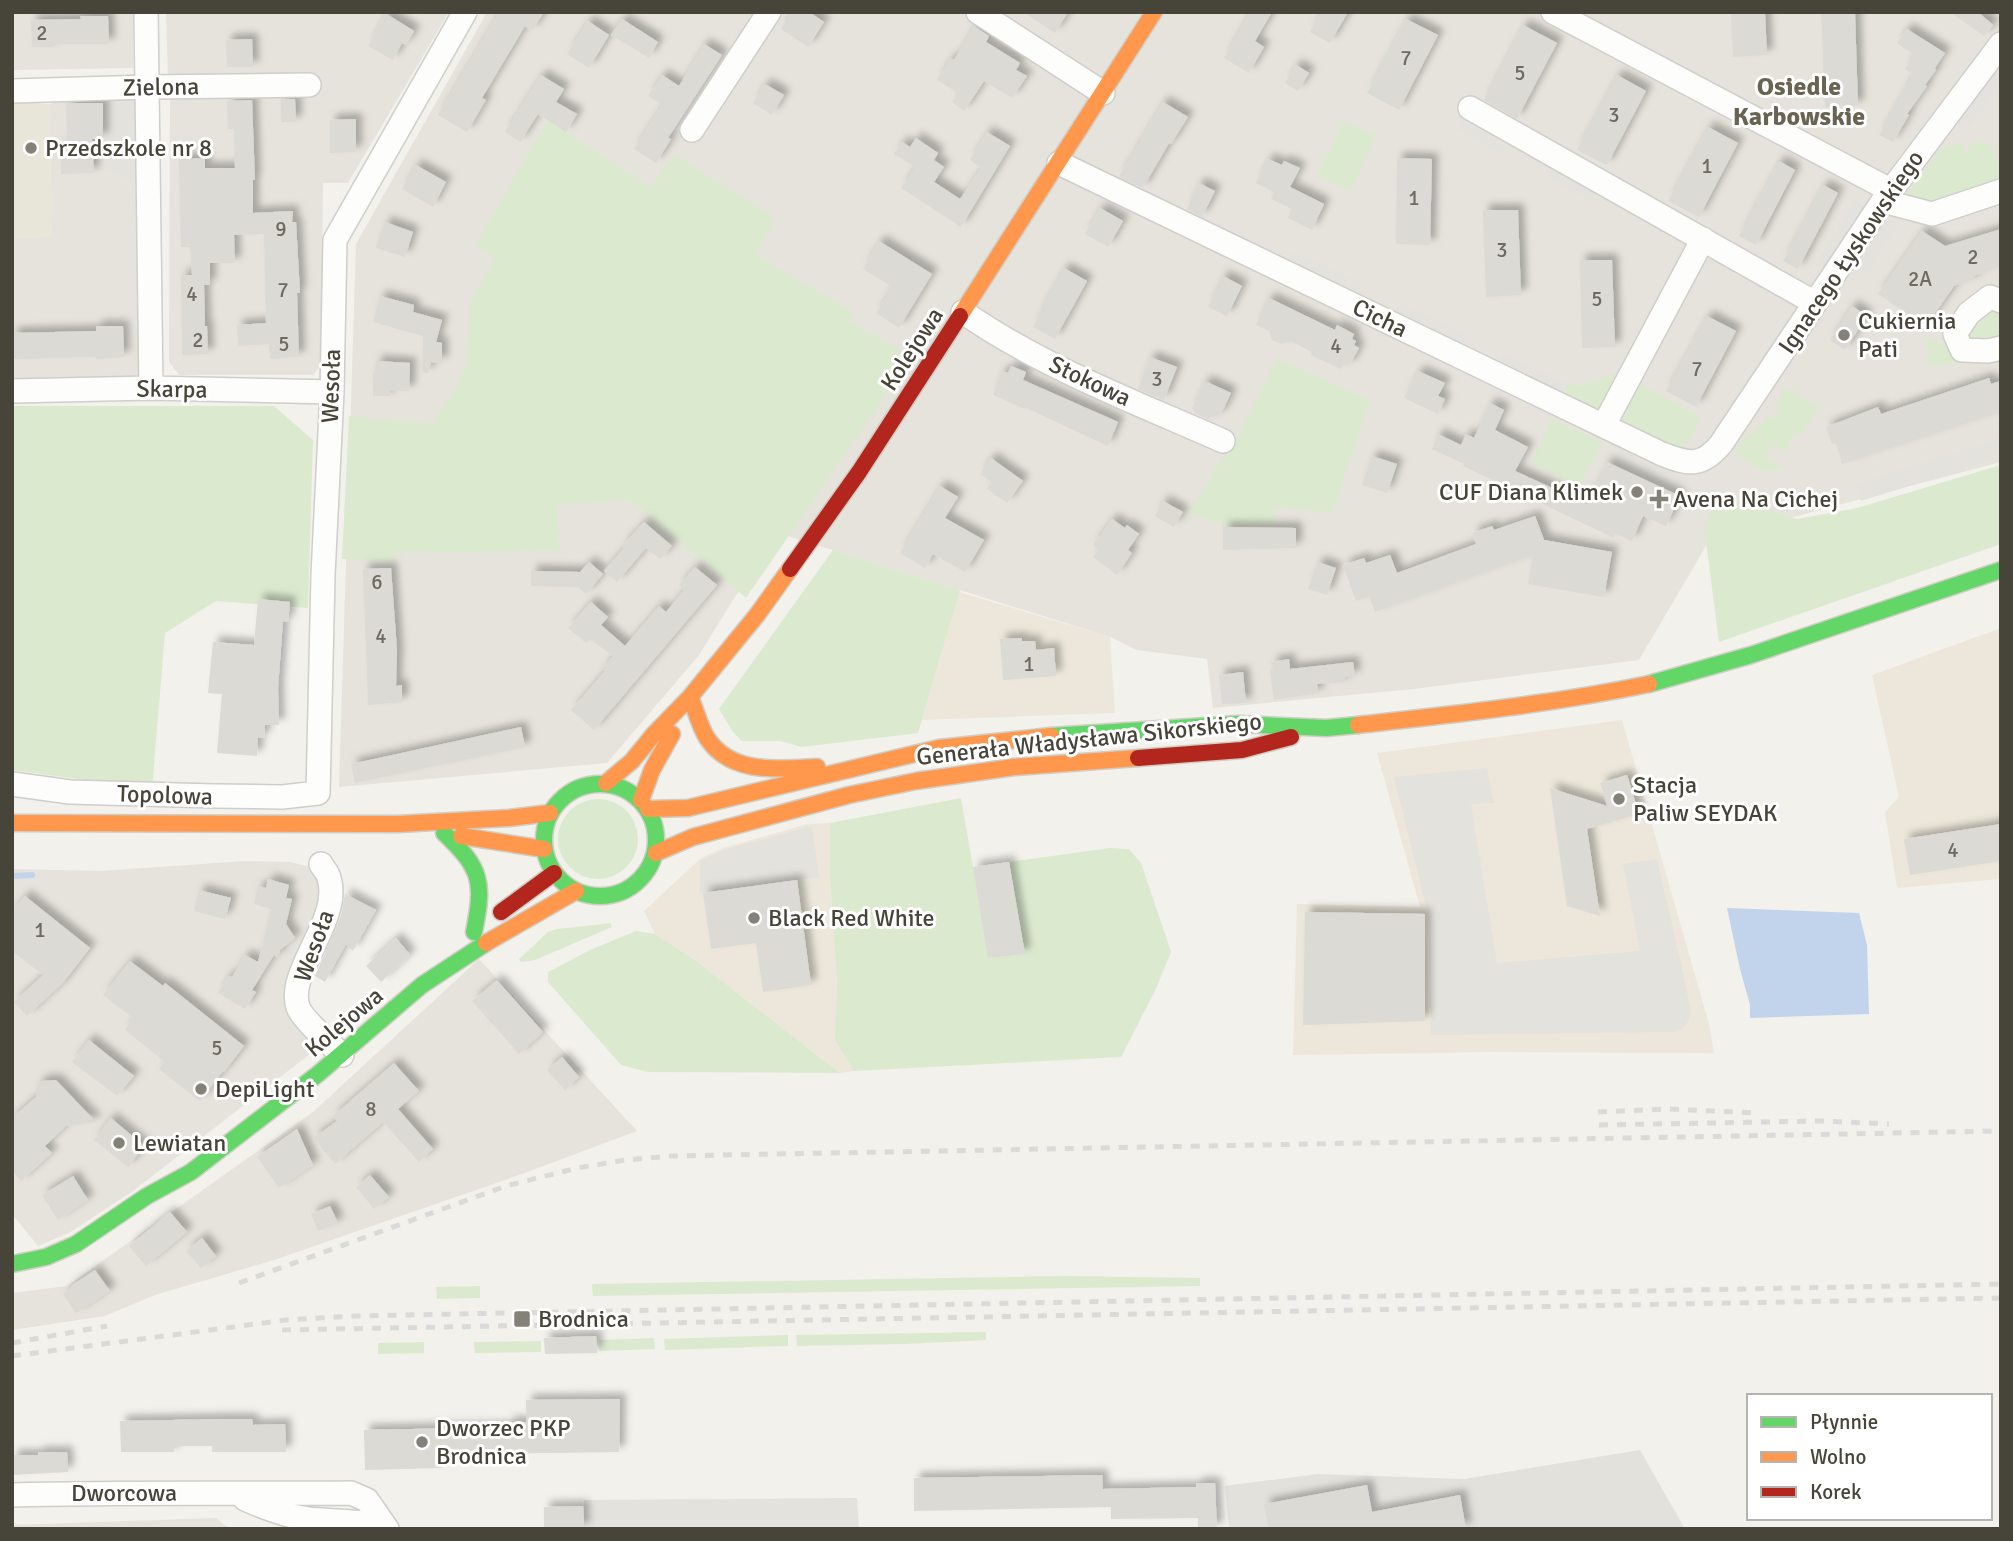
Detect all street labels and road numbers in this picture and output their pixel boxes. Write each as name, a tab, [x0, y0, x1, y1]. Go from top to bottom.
street label: Zielona	[122, 71, 200, 103]
street label: Ignacego Łyskowskiego	[1772, 145, 1930, 359]
street label: Cicha	[1348, 292, 1412, 344]
street label: Kolejowa	[874, 302, 950, 396]
street label: Wesoła	[315, 348, 347, 424]
street label: Stokowa	[1044, 349, 1136, 413]
street label: Skarpa	[136, 373, 208, 405]
street label: Generała Władysława Sikorskiego	[915, 706, 1263, 772]
street label: Topolowa	[117, 778, 213, 812]
street label: Wesoła	[287, 906, 341, 986]
street label: Kolejowa	[299, 980, 389, 1064]
street label: Dworcowa	[71, 1478, 177, 1508]

